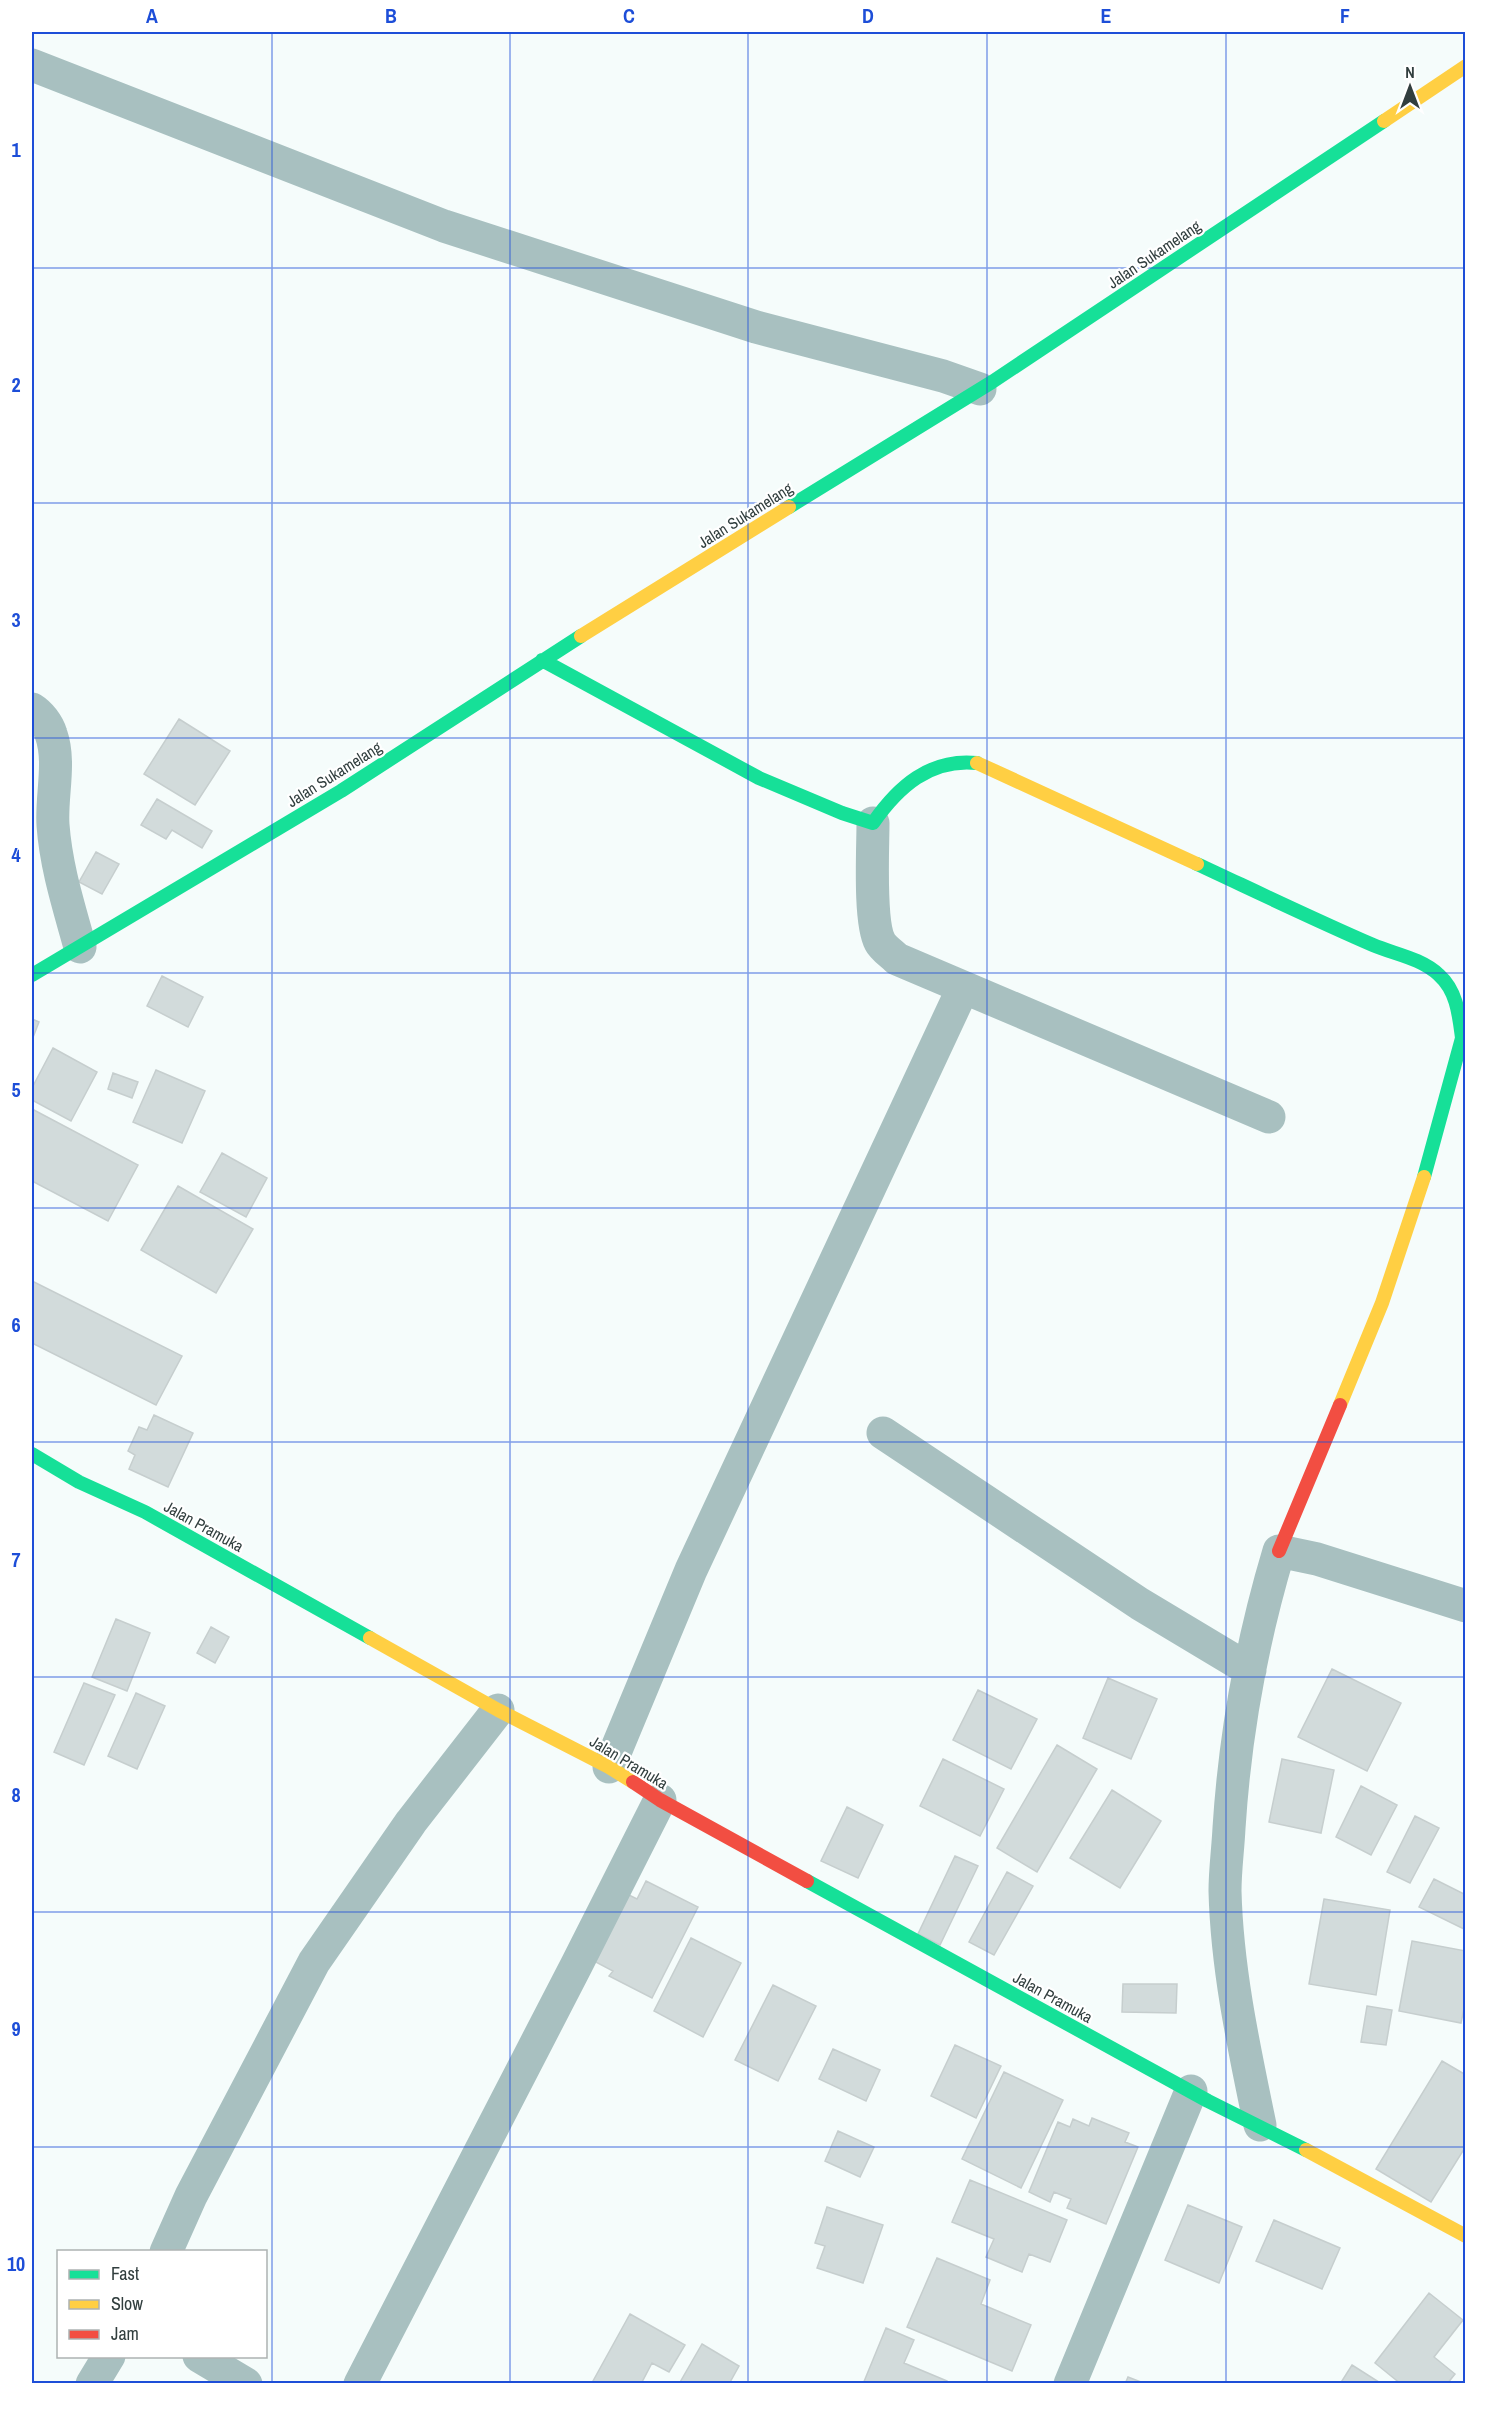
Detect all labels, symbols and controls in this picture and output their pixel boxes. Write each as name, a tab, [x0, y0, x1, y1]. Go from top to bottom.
text: A	[146, 2, 158, 29]
text: B	[385, 2, 397, 29]
text: C	[623, 2, 635, 29]
text: D	[862, 2, 874, 29]
text: E	[1101, 2, 1112, 29]
text: F	[1340, 2, 1350, 29]
north arrow	[1380, 57, 1440, 117]
text: N	[1405, 61, 1415, 83]
text: 1	[11, 136, 21, 163]
street label: Jalan Sukamelang	[1103, 214, 1205, 293]
text: 2	[11, 371, 21, 398]
street label: Jalan Sukamelang	[693, 477, 797, 553]
text: 3	[11, 606, 21, 633]
street label: Jalan Sukamelang	[282, 736, 386, 812]
text: 4	[11, 841, 21, 868]
text: 5	[11, 1076, 21, 1103]
text: 6	[11, 1311, 21, 1338]
street label: Jalan Pramuka	[160, 1495, 248, 1557]
text: 7	[11, 1546, 21, 1573]
street label: Jalan Pramuka	[586, 1730, 673, 1794]
text: 8	[11, 1781, 21, 1808]
street label: Jalan Pramuka	[1009, 1966, 1097, 2028]
text: 9	[11, 2015, 21, 2042]
text: 10	[7, 2250, 25, 2277]
legend	[57, 2250, 267, 2358]
text: Fast	[111, 2261, 139, 2286]
text: Slow	[111, 2291, 143, 2316]
text: Jam	[111, 2321, 139, 2346]

